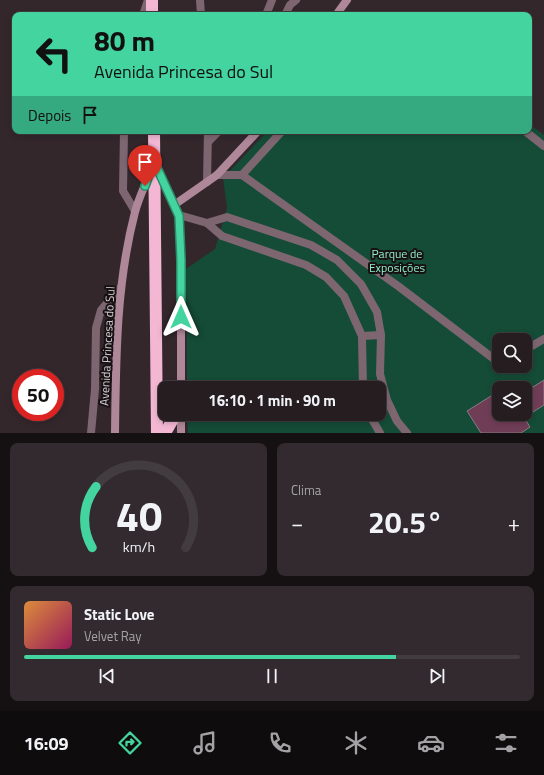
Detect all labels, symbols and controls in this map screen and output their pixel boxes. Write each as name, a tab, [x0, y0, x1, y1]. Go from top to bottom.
text: 80 m	[94, 19, 155, 62]
icon: left	[28, 28, 80, 80]
text: Avenida Princesa do Sul	[94, 58, 273, 85]
text: Depois	[28, 104, 71, 127]
icon: arrive	[79, 104, 101, 126]
pin	[128, 145, 162, 186]
icon: arrive	[134, 151, 156, 173]
park label: Parque de Exposições	[369, 244, 425, 277]
street label: Avenida Princesa do Sul	[94, 286, 120, 406]
position arrow	[160, 296, 202, 338]
map controls	[492, 333, 532, 421]
button: search	[492, 333, 532, 373]
speed limit sign: 50	[12, 369, 64, 421]
button: layers	[492, 381, 532, 421]
text: 16:10 · 1 min · 90 m	[208, 389, 336, 412]
text: Clima	[291, 480, 321, 500]
text: 40	[115, 483, 162, 546]
text: 20.5°	[368, 499, 443, 545]
text: −	[291, 506, 303, 540]
text: +	[508, 506, 520, 540]
text: km/h	[122, 535, 155, 557]
text: Static Love	[84, 603, 155, 626]
text: Velvet Ray	[84, 626, 142, 646]
icon: previous	[96, 665, 118, 687]
icon: pause	[261, 665, 283, 687]
icon: next	[426, 665, 448, 687]
icon: directions	[116, 729, 144, 757]
icon: music	[191, 729, 219, 757]
icon: phone	[266, 729, 294, 757]
icon: climate	[342, 729, 370, 757]
icon: car	[417, 729, 445, 757]
icon: filters	[492, 729, 520, 757]
text: 16:09	[24, 730, 69, 757]

